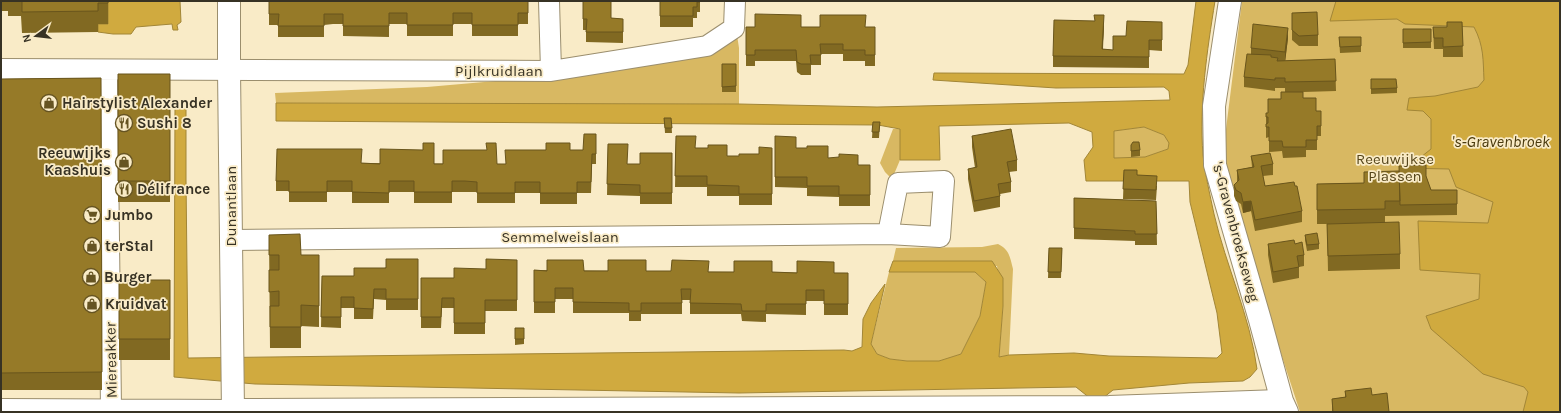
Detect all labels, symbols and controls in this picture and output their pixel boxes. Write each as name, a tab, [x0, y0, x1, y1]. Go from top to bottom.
north arrow	[16, 16, 56, 56]
text: N	[20, 33, 34, 44]
street label: Pijlkruidlaan	[455, 62, 543, 80]
shop icon: Hairstylist Alexander	[39, 93, 59, 113]
place label: Hairstylist Alexander	[62, 94, 212, 112]
restaurant icon: Sushi 8	[114, 113, 134, 133]
place label: Sushi 8	[137, 114, 192, 132]
water label: 's-Gravenbroek	[1452, 132, 1551, 151]
place label: Reeuwijks Kaashuis	[38, 144, 111, 179]
park label: Reeuwijkse Plassen	[1356, 150, 1434, 185]
shop icon: Reeuwijks Kaashuis	[114, 152, 134, 172]
street label: 's-Gravenbroekseweg	[1209, 160, 1263, 304]
street label: Dunantlaan	[222, 166, 240, 246]
restaurant icon: Délifrance	[114, 179, 134, 199]
place label: Délifrance	[137, 180, 210, 198]
supermarket icon: Jumbo	[82, 205, 102, 225]
place label: Jumbo	[105, 206, 153, 224]
street label: Semmelweislaan	[501, 228, 619, 246]
shop icon: terStal	[82, 236, 102, 256]
place label: terStal	[105, 237, 154, 255]
shop icon: Burger	[81, 267, 101, 287]
place label: Burger	[104, 268, 152, 286]
shop icon: Kruidvat	[82, 294, 102, 314]
place label: Kruidvat	[105, 295, 167, 313]
street label: Miereakker	[101, 321, 121, 398]

